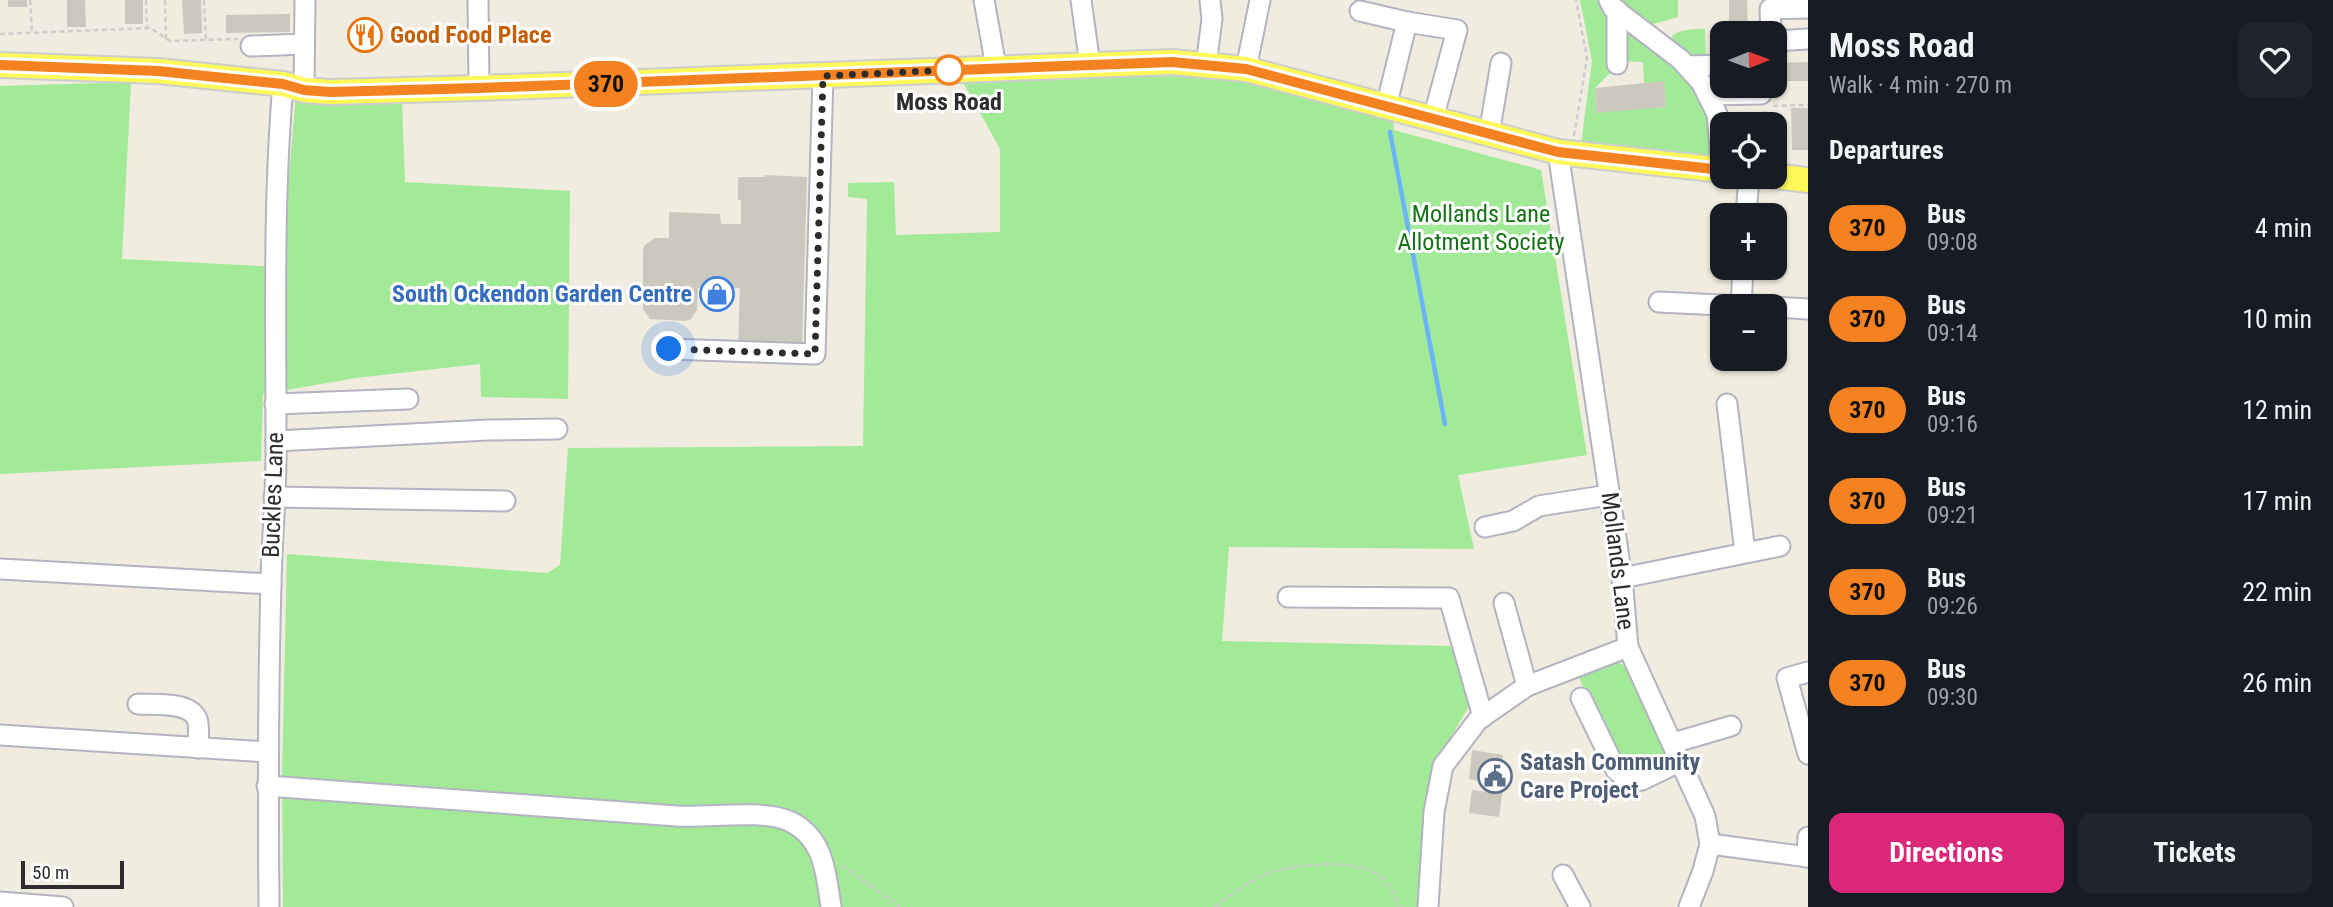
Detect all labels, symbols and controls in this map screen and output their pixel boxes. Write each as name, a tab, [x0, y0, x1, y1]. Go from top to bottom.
restaurant icon: Good Food Place	[346, 16, 384, 54]
place label: Good Food Place	[390, 21, 551, 49]
north arrow	[1710, 21, 1787, 98]
map controls	[1710, 21, 1787, 371]
button: heart	[2238, 23, 2312, 97]
text: Moss Road	[1829, 26, 1975, 65]
marker: Moss Road	[934, 55, 964, 85]
line badge: 370	[566, 61, 646, 107]
text: 370	[588, 70, 624, 98]
text: Walk · 4 min · 270 m	[1829, 72, 2012, 99]
place label: Moss Road	[896, 88, 1002, 116]
button: locate	[1710, 112, 1787, 189]
text: Departures	[1829, 135, 1944, 165]
text: Bus	[1927, 199, 1966, 229]
park label: Mollands Lane Allotment Society	[1398, 200, 1565, 256]
button: +	[1710, 203, 1787, 280]
text: 4 min	[2255, 213, 2312, 243]
text: 370	[1849, 214, 1886, 242]
text: 09:08	[1927, 229, 1978, 256]
shop icon: South Ockendon Garden Centre	[698, 275, 736, 313]
place label: South Ockendon Garden Centre	[392, 280, 692, 308]
text: Bus	[1927, 290, 1966, 320]
button: −	[1710, 294, 1787, 371]
text: 10 min	[2242, 304, 2312, 334]
text: 370	[1849, 305, 1886, 333]
text: 09:14	[1927, 320, 1978, 347]
your location	[651, 331, 686, 366]
text: Bus	[1927, 381, 1966, 411]
text: 12 min	[2242, 395, 2312, 425]
text: 370	[1849, 396, 1886, 424]
text: 09:16	[1927, 411, 1978, 438]
street label: Buckles Lane	[257, 432, 289, 558]
text: Bus	[1927, 472, 1966, 502]
text: 17 min	[2242, 486, 2312, 516]
text: 370	[1849, 487, 1886, 515]
street label: Mollands Lane	[1596, 491, 1640, 631]
text: 09:21	[1927, 502, 1978, 529]
text: Bus	[1927, 563, 1966, 593]
text: 22 min	[2242, 577, 2312, 607]
text: 370	[1849, 578, 1886, 606]
text: 09:26	[1927, 593, 1978, 620]
text: Bus	[1927, 654, 1966, 684]
text: 26 min	[2242, 668, 2312, 698]
text: 370	[1849, 669, 1886, 697]
text: 09:30	[1927, 684, 1978, 711]
place label: Satash Community Care Project	[1520, 748, 1700, 804]
public building icon: Satash Community Care Project	[1476, 757, 1514, 795]
button: Directions	[1829, 813, 2064, 893]
button: Tickets	[2078, 813, 2312, 893]
scale bar	[21, 858, 124, 890]
text: 50 m	[32, 861, 69, 884]

